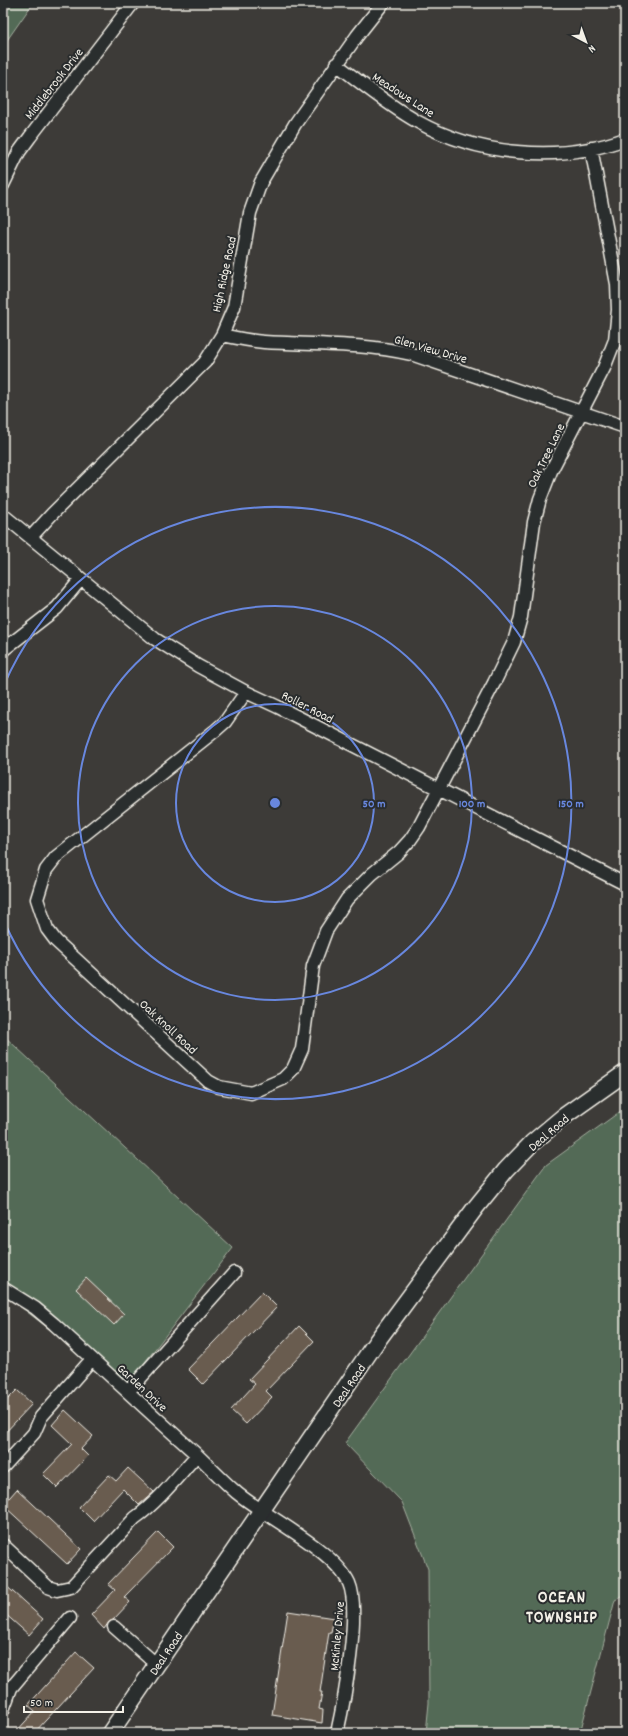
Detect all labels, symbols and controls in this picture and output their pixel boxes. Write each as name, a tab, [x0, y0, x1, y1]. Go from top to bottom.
north arrow	[566, 22, 606, 62]
text: N	[584, 40, 599, 56]
street label: Middlebrook Drive	[21, 44, 89, 124]
street label: Meadows Lane	[368, 69, 438, 124]
street label: High Ridge Road	[208, 235, 243, 314]
street label: Glen View Drive	[392, 331, 469, 370]
street label: Oak Tree Lane	[523, 420, 571, 491]
street label: Roller Road	[278, 687, 336, 729]
centre of rings	[268, 796, 282, 810]
text: 50 m	[362, 796, 386, 813]
text: 100 m	[459, 796, 485, 813]
text: 150 m	[558, 796, 584, 813]
street label: Oak Knoll Road	[134, 996, 201, 1060]
street label: Deal Road	[525, 1111, 574, 1157]
street label: Garden Drive	[112, 1360, 171, 1418]
street label: Deal Road	[329, 1361, 372, 1412]
district label: OCEAN TOWNSHIP	[526, 1587, 598, 1631]
street label: McKinley Drive	[326, 1601, 351, 1672]
street label: Deal Road	[146, 1629, 189, 1680]
scale bar	[24, 1688, 123, 1714]
text: 50 m	[30, 1695, 53, 1712]

